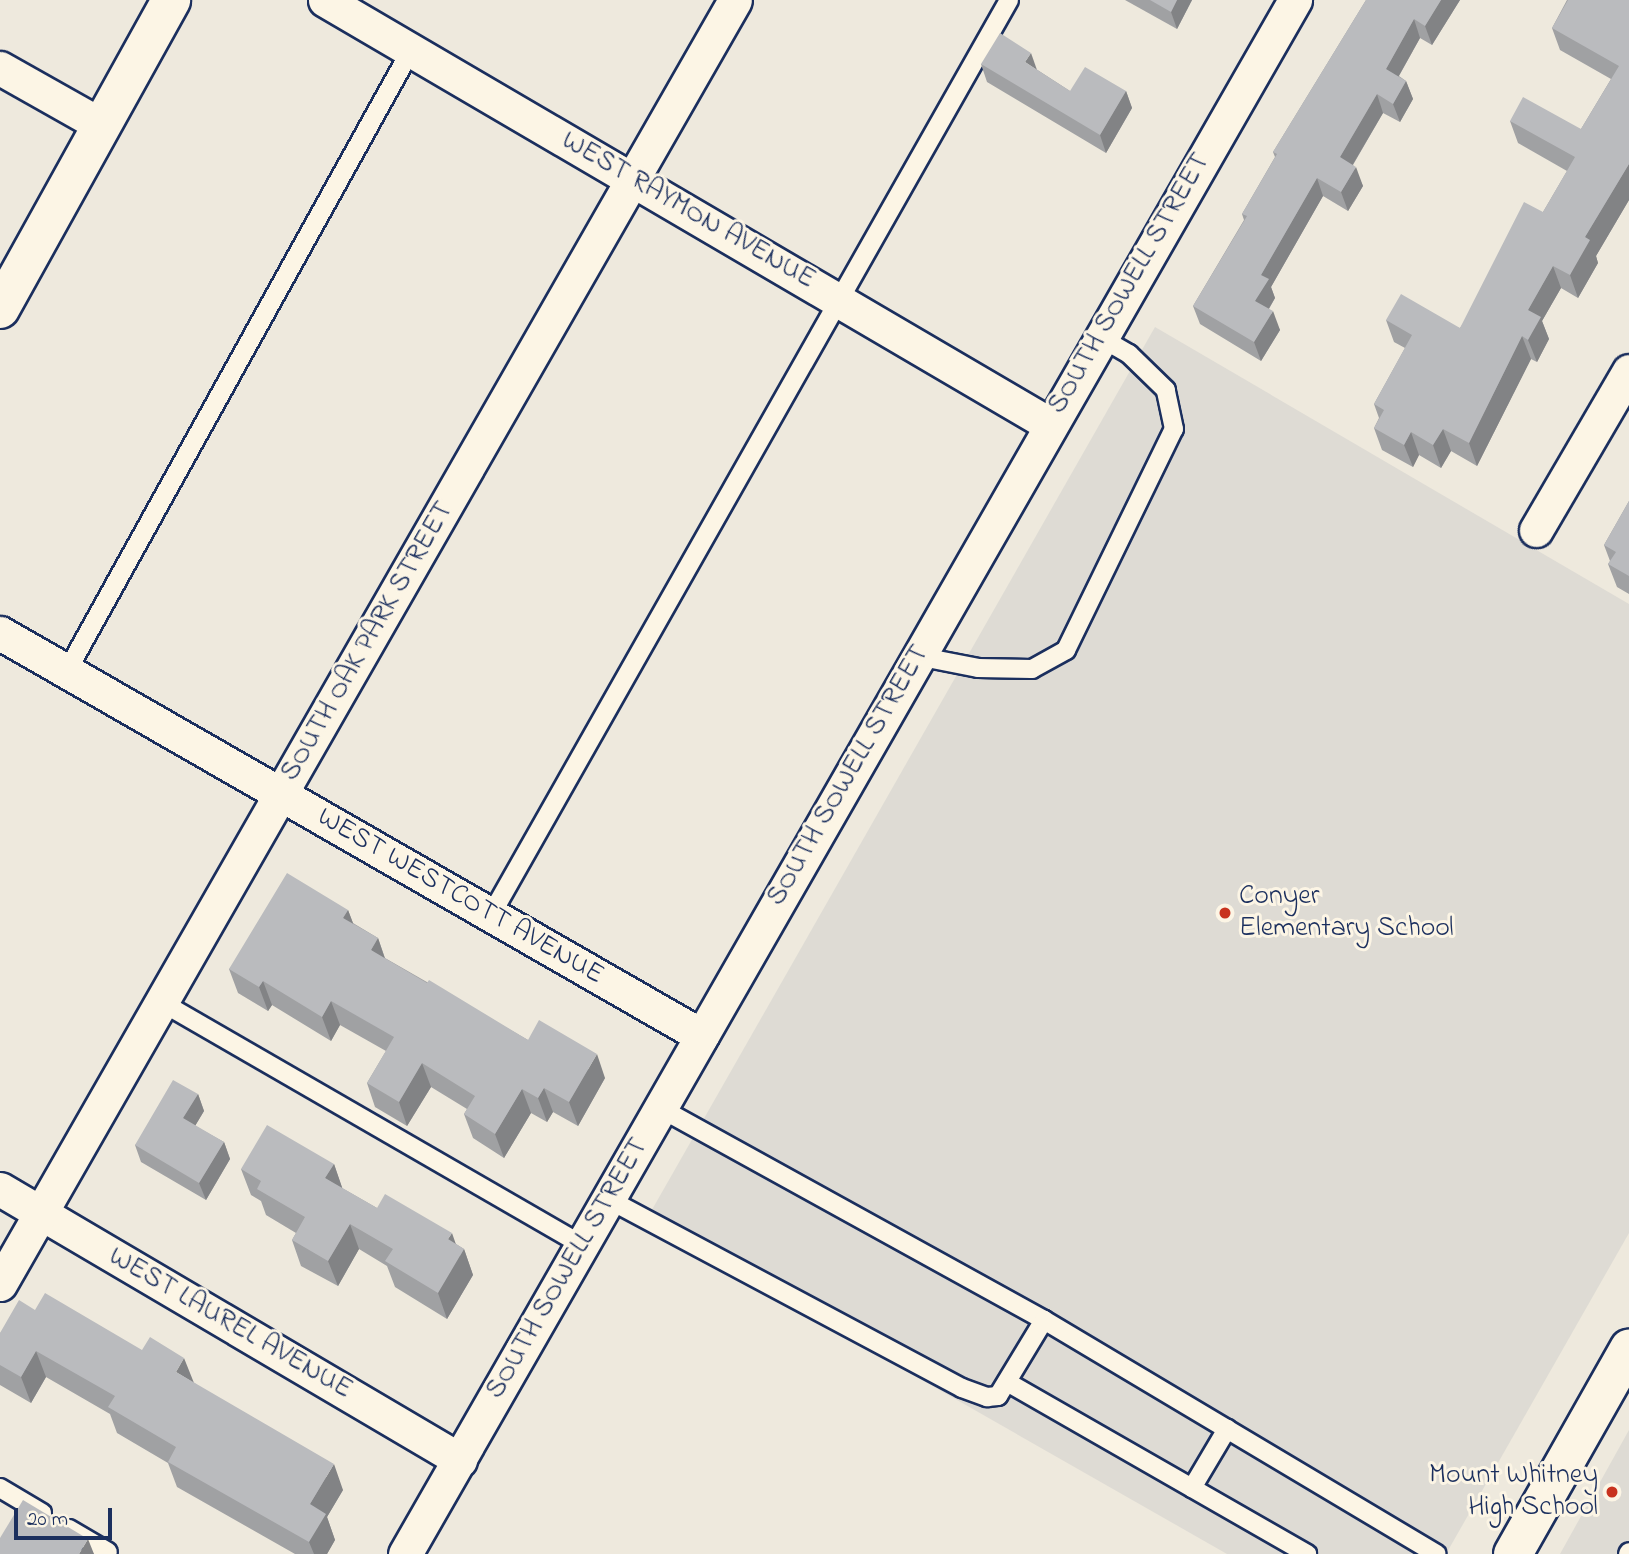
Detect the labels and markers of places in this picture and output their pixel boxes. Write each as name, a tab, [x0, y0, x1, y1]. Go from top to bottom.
place label: Conyer Elementary School	[1239, 880, 1454, 946]
marker: Conyer Elementary School	[1217, 905, 1233, 921]
place label: Mount Whitney High School	[1429, 1459, 1598, 1525]
marker: Mount Whitney High School	[1604, 1484, 1620, 1500]

